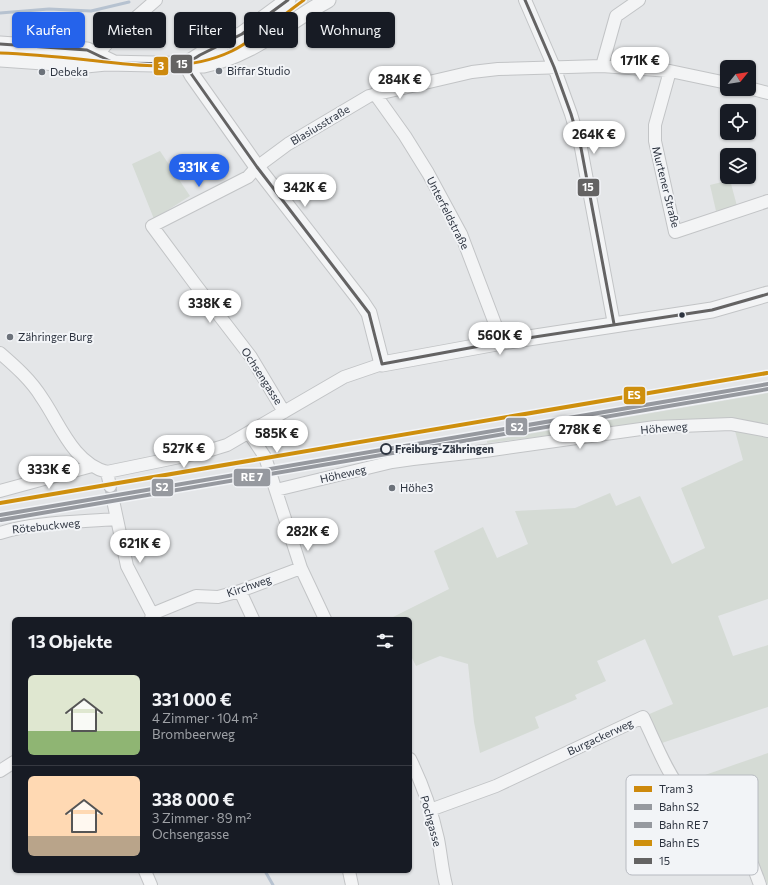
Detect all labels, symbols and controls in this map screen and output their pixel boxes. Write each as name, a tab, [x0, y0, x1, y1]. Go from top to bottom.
chip: Kaufen	[12, 12, 85, 48]
chip: Mieten	[93, 12, 166, 48]
chip: Filter	[174, 12, 236, 48]
chip: Neu	[244, 12, 298, 48]
chip: Wohnung	[306, 12, 395, 48]
pin: 171K €	[607, 47, 673, 81]
text: 171K €	[620, 52, 660, 68]
line badge: 15	[170, 54, 193, 74]
line badge: 3	[153, 56, 169, 76]
text: 15	[176, 57, 188, 70]
text: 3	[158, 59, 164, 72]
north arrow	[720, 60, 756, 96]
map controls	[720, 60, 756, 184]
place label: Biffar Studio	[227, 64, 291, 77]
place label: Debeka	[50, 65, 88, 78]
marker: Biffar Studio	[214, 66, 224, 76]
pin: 284K €	[367, 66, 433, 100]
marker: Debeka	[37, 67, 47, 77]
text: 284K €	[378, 71, 422, 87]
street label: Blasiusstraße	[288, 102, 352, 147]
button: locate	[720, 104, 756, 140]
pin: 264K €	[561, 121, 627, 155]
text: 264K €	[572, 126, 616, 142]
street label: Murtener Straße	[650, 145, 683, 229]
button: layers	[720, 148, 756, 184]
pin: 331K €	[166, 154, 232, 188]
text: 331K €	[178, 159, 220, 175]
pin: 342K €	[272, 174, 338, 208]
street label: Unterfeldstraße	[424, 174, 472, 252]
line badge: 15	[577, 178, 600, 197]
text: 342K €	[283, 179, 327, 195]
text: 15	[582, 180, 594, 193]
pin: 338K €	[177, 290, 243, 324]
text: 338K €	[188, 295, 232, 311]
unlabelled marker	[677, 310, 687, 320]
pin: 560K €	[467, 322, 533, 356]
text: 560K €	[478, 327, 522, 343]
place label: Zähringer Burg	[18, 330, 93, 343]
marker: Zähringer Burg	[5, 332, 15, 342]
street label: Ochsengasse	[239, 345, 286, 407]
line badge: ES	[623, 386, 646, 405]
text: ES	[627, 388, 641, 401]
pin: 278K €	[547, 416, 613, 450]
line badge: S2	[505, 417, 528, 436]
street label: Höheweg	[640, 419, 688, 436]
pin: 585K €	[244, 420, 310, 454]
text: S2	[511, 420, 523, 433]
text: 278K €	[558, 421, 602, 437]
text: 585K €	[255, 425, 299, 441]
pin: 527K €	[151, 435, 217, 469]
text: 527K €	[163, 440, 205, 456]
place label: Freiburg-Zähringen	[395, 442, 494, 455]
marker: Freiburg-Zähringen	[380, 443, 392, 455]
pin: 333K €	[16, 456, 82, 490]
text: 333K €	[27, 461, 71, 477]
street label: Höheweg	[318, 462, 367, 485]
line badge: RE 7	[233, 468, 271, 487]
text: RE 7	[241, 470, 263, 483]
line badge: S2	[151, 478, 174, 497]
text: S2	[156, 480, 168, 493]
place label: Höhe3	[400, 481, 433, 494]
marker: Höhe3	[387, 483, 397, 493]
street label: Rötebuckweg	[11, 515, 81, 536]
pin: 282K €	[275, 518, 341, 552]
text: 282K €	[286, 523, 330, 539]
pin: 621K €	[107, 530, 173, 564]
text: 621K €	[119, 535, 161, 551]
street label: Kirchweg	[225, 572, 273, 599]
icon: filters	[374, 630, 396, 652]
text: 13 Objekte	[28, 631, 112, 652]
text: 331 000 €	[152, 689, 232, 710]
icon: home	[60, 691, 108, 739]
text: 4 Zimmer · 104 m²	[152, 710, 258, 726]
street label: Burgackerweg	[565, 716, 635, 757]
text: Brombeerweg	[152, 726, 235, 742]
legend	[626, 775, 758, 875]
text: Tram 3	[659, 782, 693, 795]
text: 338 000 €	[152, 789, 235, 810]
icon: home	[60, 792, 108, 840]
street label: Pochgasse	[418, 794, 445, 848]
text: Bahn S2	[659, 800, 699, 813]
text: 3 Zimmer · 89 m²	[152, 810, 252, 826]
text: Bahn RE 7	[659, 818, 709, 831]
text: Ochsengasse	[152, 826, 229, 842]
text: Bahn ES	[659, 836, 700, 849]
text: 15	[659, 854, 670, 867]

